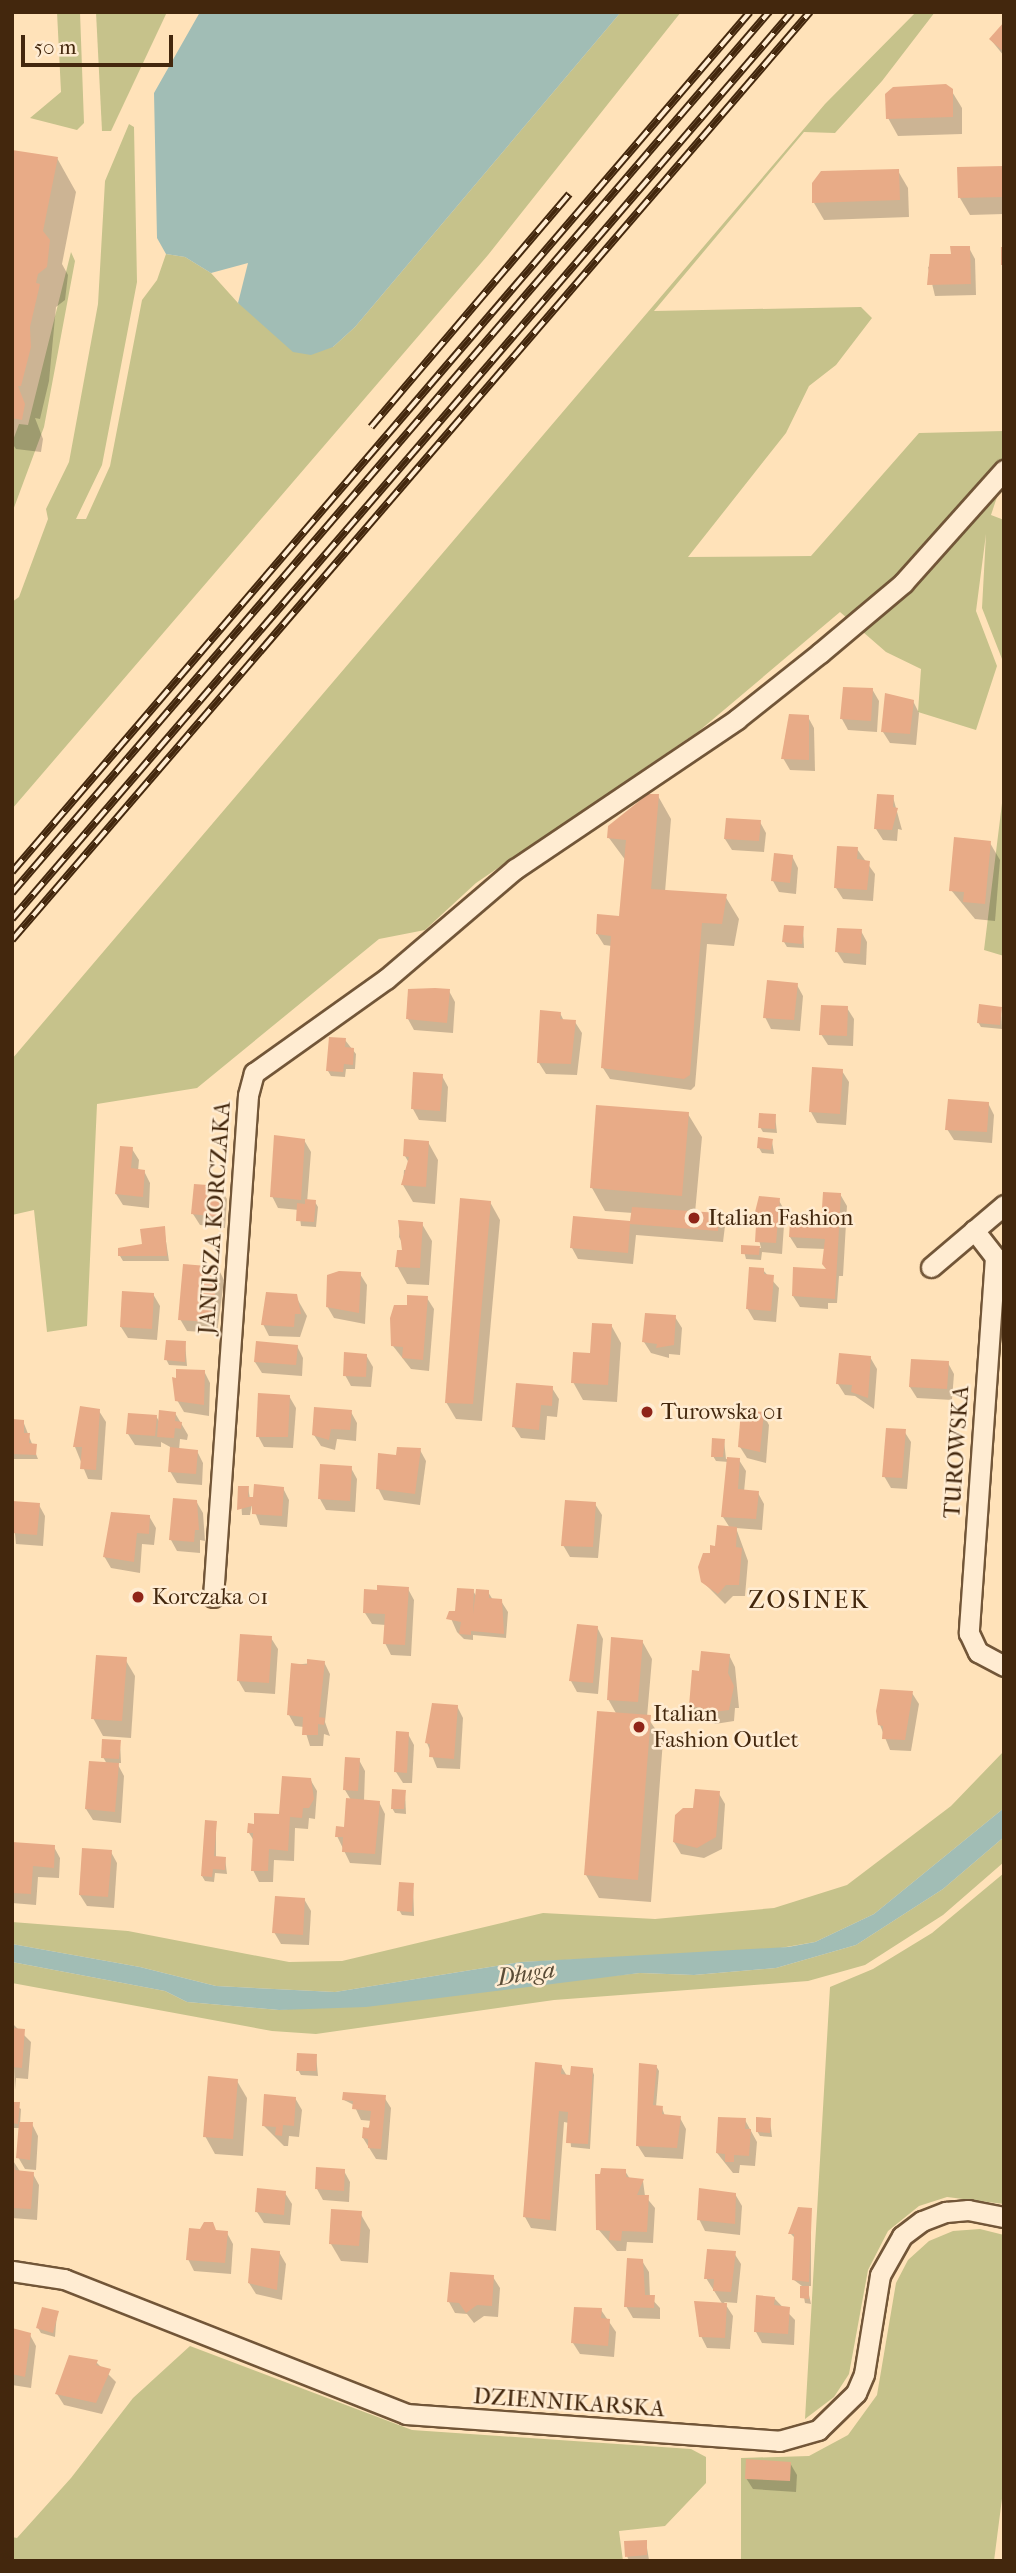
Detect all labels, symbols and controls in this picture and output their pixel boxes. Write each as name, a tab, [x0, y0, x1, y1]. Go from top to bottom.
scale bar	[24, 21, 177, 65]
text: 50 m	[34, 35, 77, 59]
street label: JANUSZA KORCZAKA	[193, 1101, 237, 1335]
place label: Italian Fashion	[708, 1204, 853, 1232]
marker: Italian Fashion	[686, 1210, 702, 1226]
street label: TUROWSKA	[939, 1385, 975, 1519]
place label: Turowska 01	[661, 1398, 784, 1426]
marker: Turowska 01	[639, 1404, 655, 1420]
place label: Korczaka 01	[152, 1583, 269, 1611]
district label: ZOSINEK	[749, 1587, 869, 1615]
marker: Korczaka 01	[130, 1589, 146, 1605]
place label: Italian Fashion Outlet	[653, 1700, 799, 1754]
marker: Italian Fashion Outlet	[631, 1719, 647, 1735]
water label: Długa	[495, 1956, 557, 1992]
street label: DZIENNIKARSKA	[472, 2383, 666, 2423]

